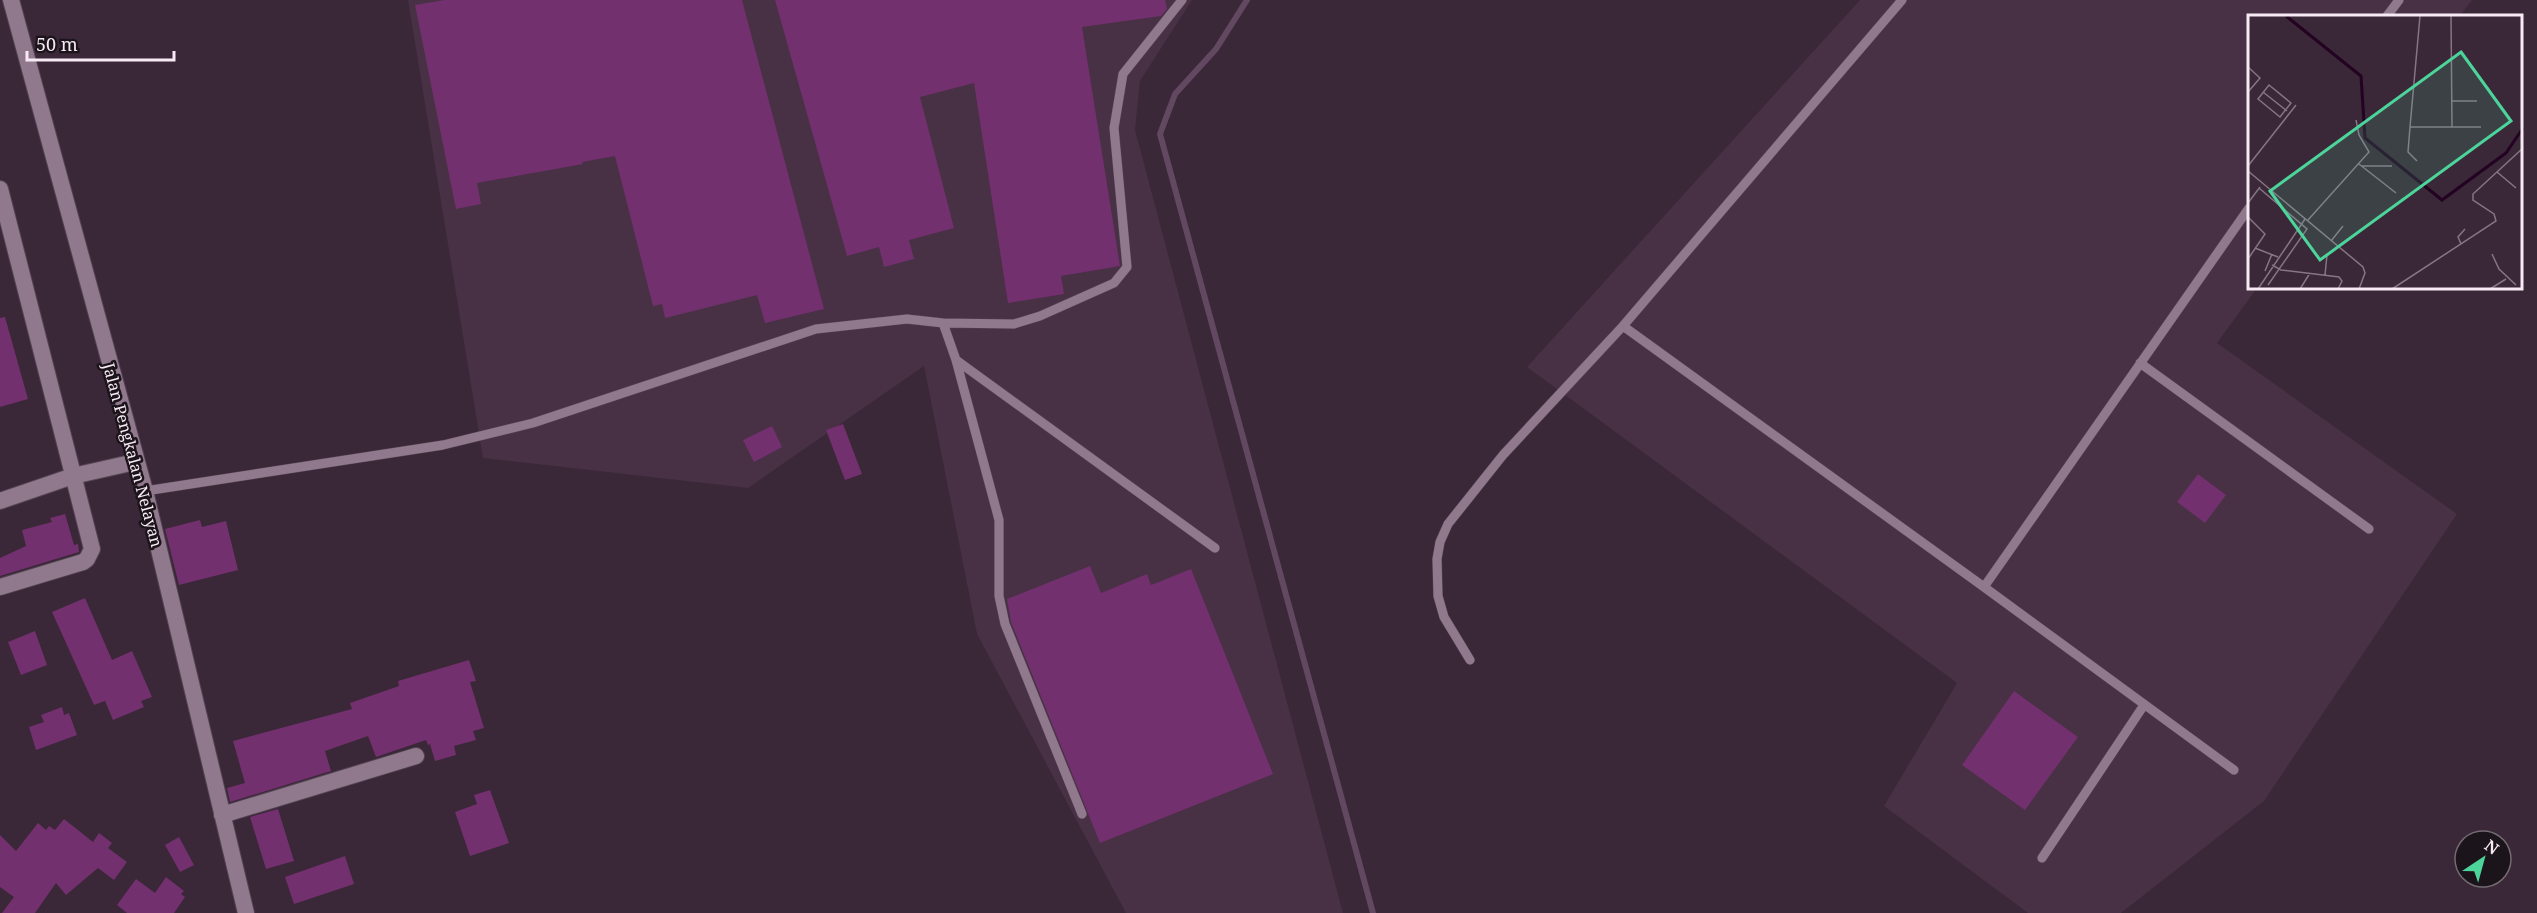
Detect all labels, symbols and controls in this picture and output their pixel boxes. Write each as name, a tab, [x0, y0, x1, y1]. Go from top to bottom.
inset map	[2248, 15, 2522, 290]
scale bar	[27, 24, 174, 62]
text: 50 m	[36, 32, 78, 56]
street label: Jalan Pengkalan Nelayan	[98, 359, 168, 550]
north arrow	[2453, 829, 2513, 889]
text: N	[2480, 834, 2504, 860]

